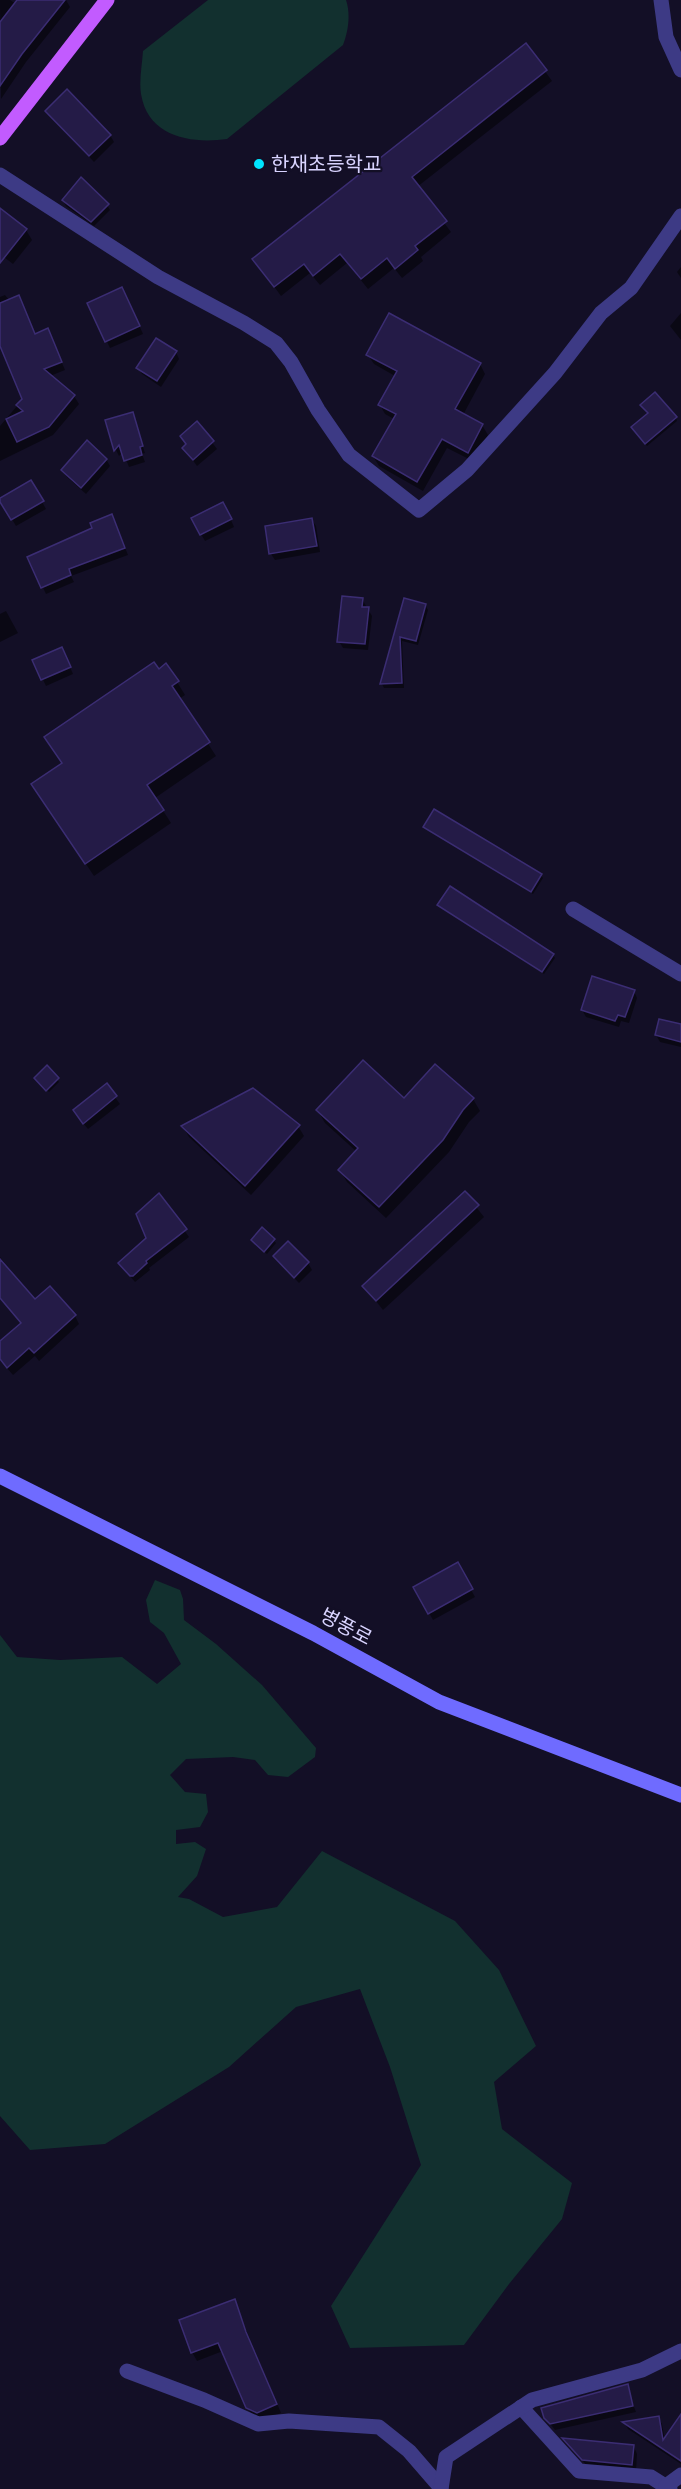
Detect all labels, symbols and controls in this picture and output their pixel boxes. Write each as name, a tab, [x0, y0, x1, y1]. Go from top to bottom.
place label: 한재초등학교	[271, 153, 381, 176]
marker: 한재초등학교	[252, 157, 266, 171]
street label: 병풍로	[316, 1604, 376, 1650]

